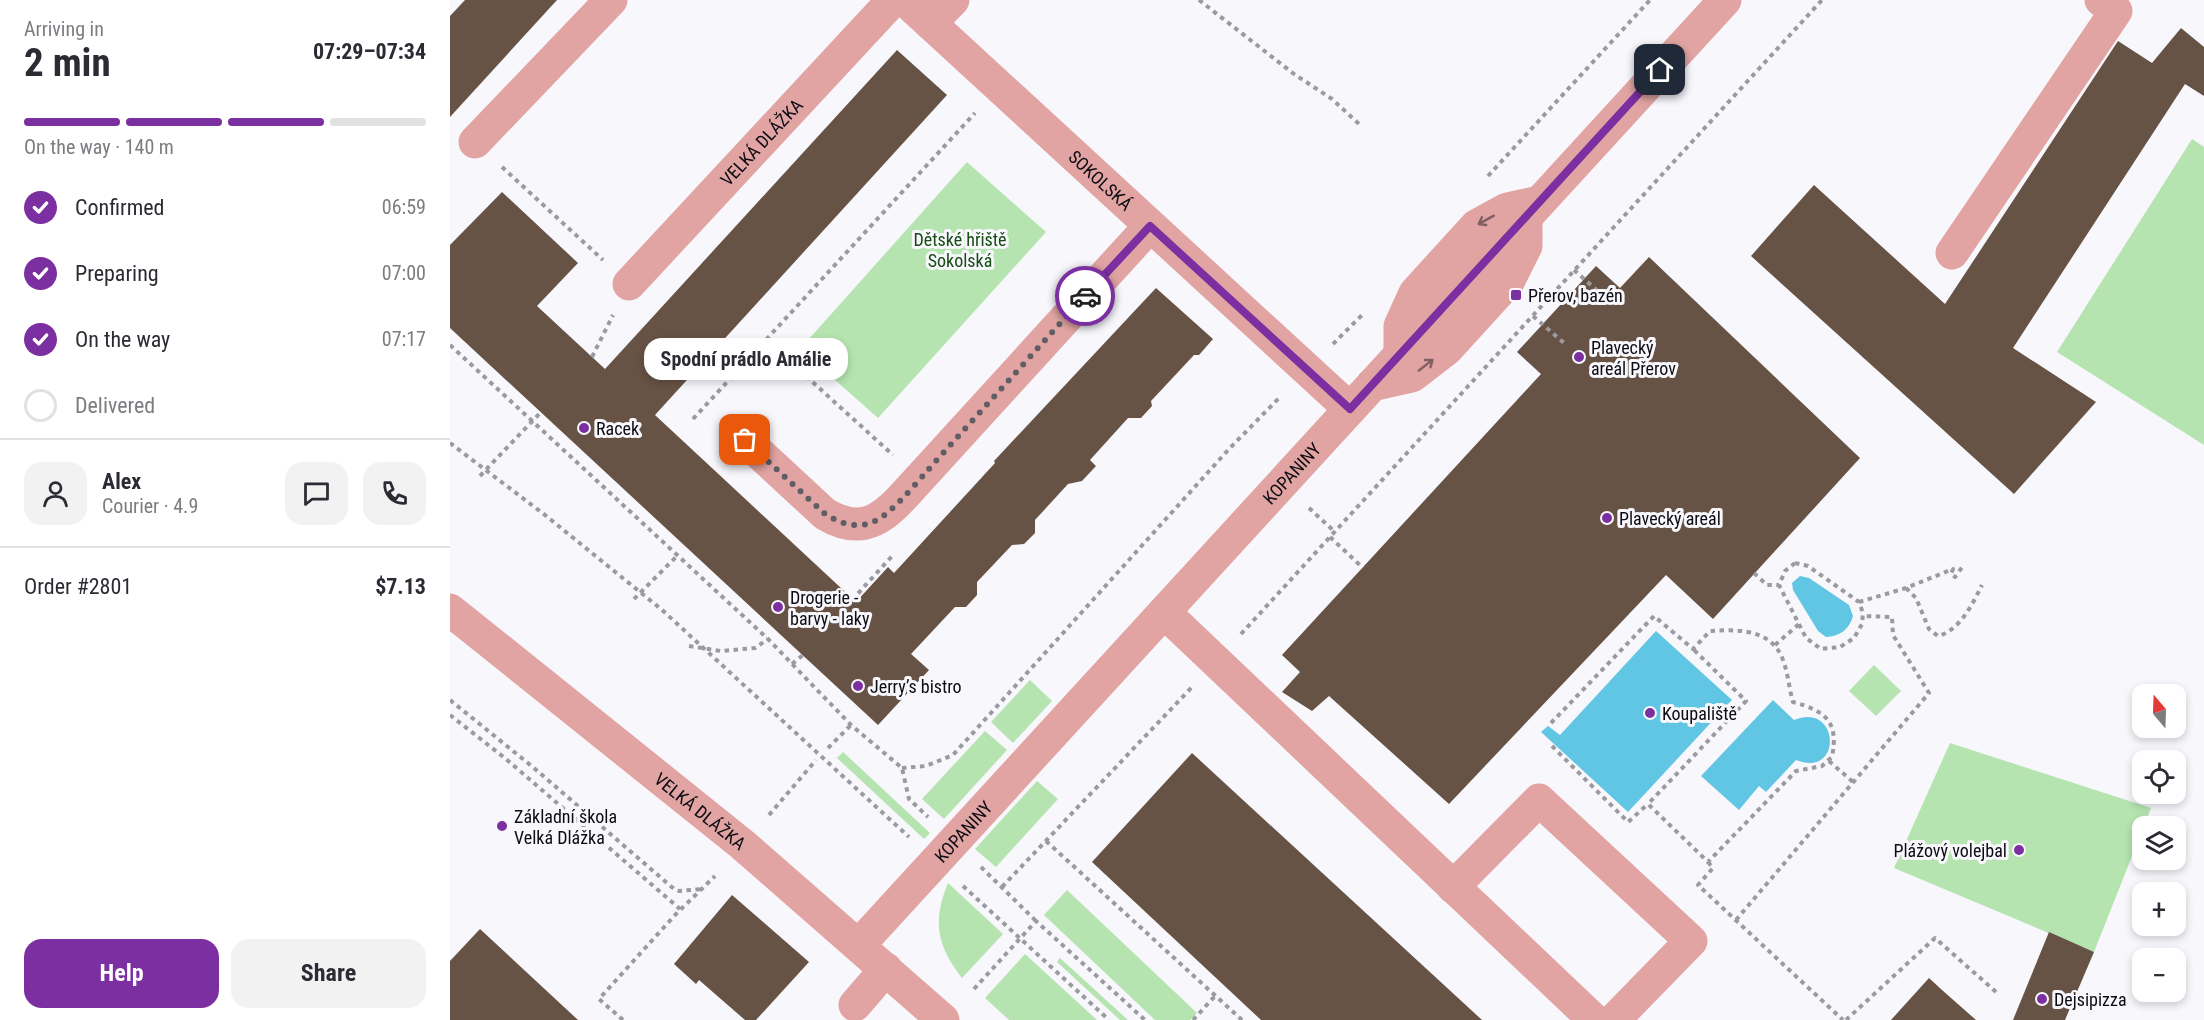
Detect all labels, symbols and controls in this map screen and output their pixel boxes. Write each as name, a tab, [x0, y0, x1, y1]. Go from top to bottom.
text: Arriving in	[24, 17, 104, 41]
text: 07:29–07:34	[313, 39, 426, 64]
text: 2 min	[24, 40, 111, 86]
pin	[1634, 44, 1685, 95]
icon: home	[1643, 53, 1676, 86]
street label: VELKÁ DLÁŽKA	[716, 94, 807, 190]
text: On the way · 140 m	[24, 135, 174, 159]
street label: SOKOLSKÁ	[1065, 146, 1137, 215]
icon: check	[24, 191, 57, 224]
text: Confirmed	[75, 195, 164, 220]
text: 06:59	[382, 195, 426, 219]
one-way arrow	[1478, 215, 1495, 227]
park label: Dětské hřiště Sokolská	[913, 229, 1007, 271]
icon: check	[24, 257, 57, 290]
text: Preparing	[75, 261, 159, 286]
text: 07:00	[382, 261, 426, 285]
courier	[1055, 266, 1115, 326]
icon: car	[1069, 280, 1102, 313]
place label: Přerov, bazén	[1528, 285, 1623, 306]
marker: Přerov, bazén	[1509, 288, 1523, 302]
icon: check	[24, 323, 57, 356]
text: On the way	[75, 327, 170, 352]
text: 07:17	[382, 327, 426, 351]
place label: Plavecký areál Přerov	[1591, 337, 1676, 379]
callout: Spodní prádlo Amálie	[643, 338, 847, 380]
text: Spodní prádlo Amálie	[661, 347, 831, 371]
marker: Plavecký areál Přerov	[1572, 350, 1586, 364]
one-way arrow	[1417, 359, 1433, 372]
text: Delivered	[75, 393, 155, 418]
pin	[719, 414, 770, 465]
place label: Racek	[596, 418, 639, 439]
marker: Racek	[577, 421, 591, 435]
icon: bag	[728, 423, 761, 456]
street label: KOPANINY	[1258, 438, 1325, 508]
button: person	[24, 462, 87, 525]
button: chat	[285, 462, 348, 525]
button: phone	[363, 462, 426, 525]
text: Alex	[102, 469, 141, 494]
text: Courier · 4.9	[102, 494, 198, 518]
place label: Plavecký areál	[1619, 508, 1721, 529]
marker: Plavecký areál	[1600, 511, 1614, 525]
text: Order #2801	[24, 574, 132, 599]
text: $7.13	[375, 574, 426, 599]
place label: Drogerie - barvy - laky	[790, 587, 870, 629]
marker: Drogerie - barvy - laky	[771, 600, 785, 614]
place label: Jerry’s bistro	[870, 676, 962, 697]
marker: Jerry’s bistro	[851, 679, 865, 693]
north arrow	[2132, 684, 2186, 738]
map controls	[2132, 684, 2186, 1002]
place label: Koupaliště	[1662, 703, 1737, 724]
marker: Koupaliště	[1643, 706, 1657, 720]
button: locate	[2132, 750, 2186, 804]
street label: VELKÁ DLÁŽKA	[651, 768, 751, 854]
street label: KOPANINY	[930, 796, 997, 866]
place label: Základní škola Velká Dlážka	[514, 806, 617, 848]
button: layers	[2132, 816, 2186, 870]
marker: Základní škola Velká Dlážka	[495, 819, 509, 833]
place label: Plážový volejbal	[1893, 840, 2007, 861]
marker: Plážový volejbal	[2012, 843, 2026, 857]
button: +	[2132, 882, 2186, 936]
button: Help	[24, 939, 219, 1008]
button: Share	[231, 939, 426, 1008]
button: −	[2132, 948, 2186, 1002]
place label: Dejsipizza	[2054, 989, 2127, 1010]
marker: Dejsipizza	[2035, 992, 2049, 1006]

